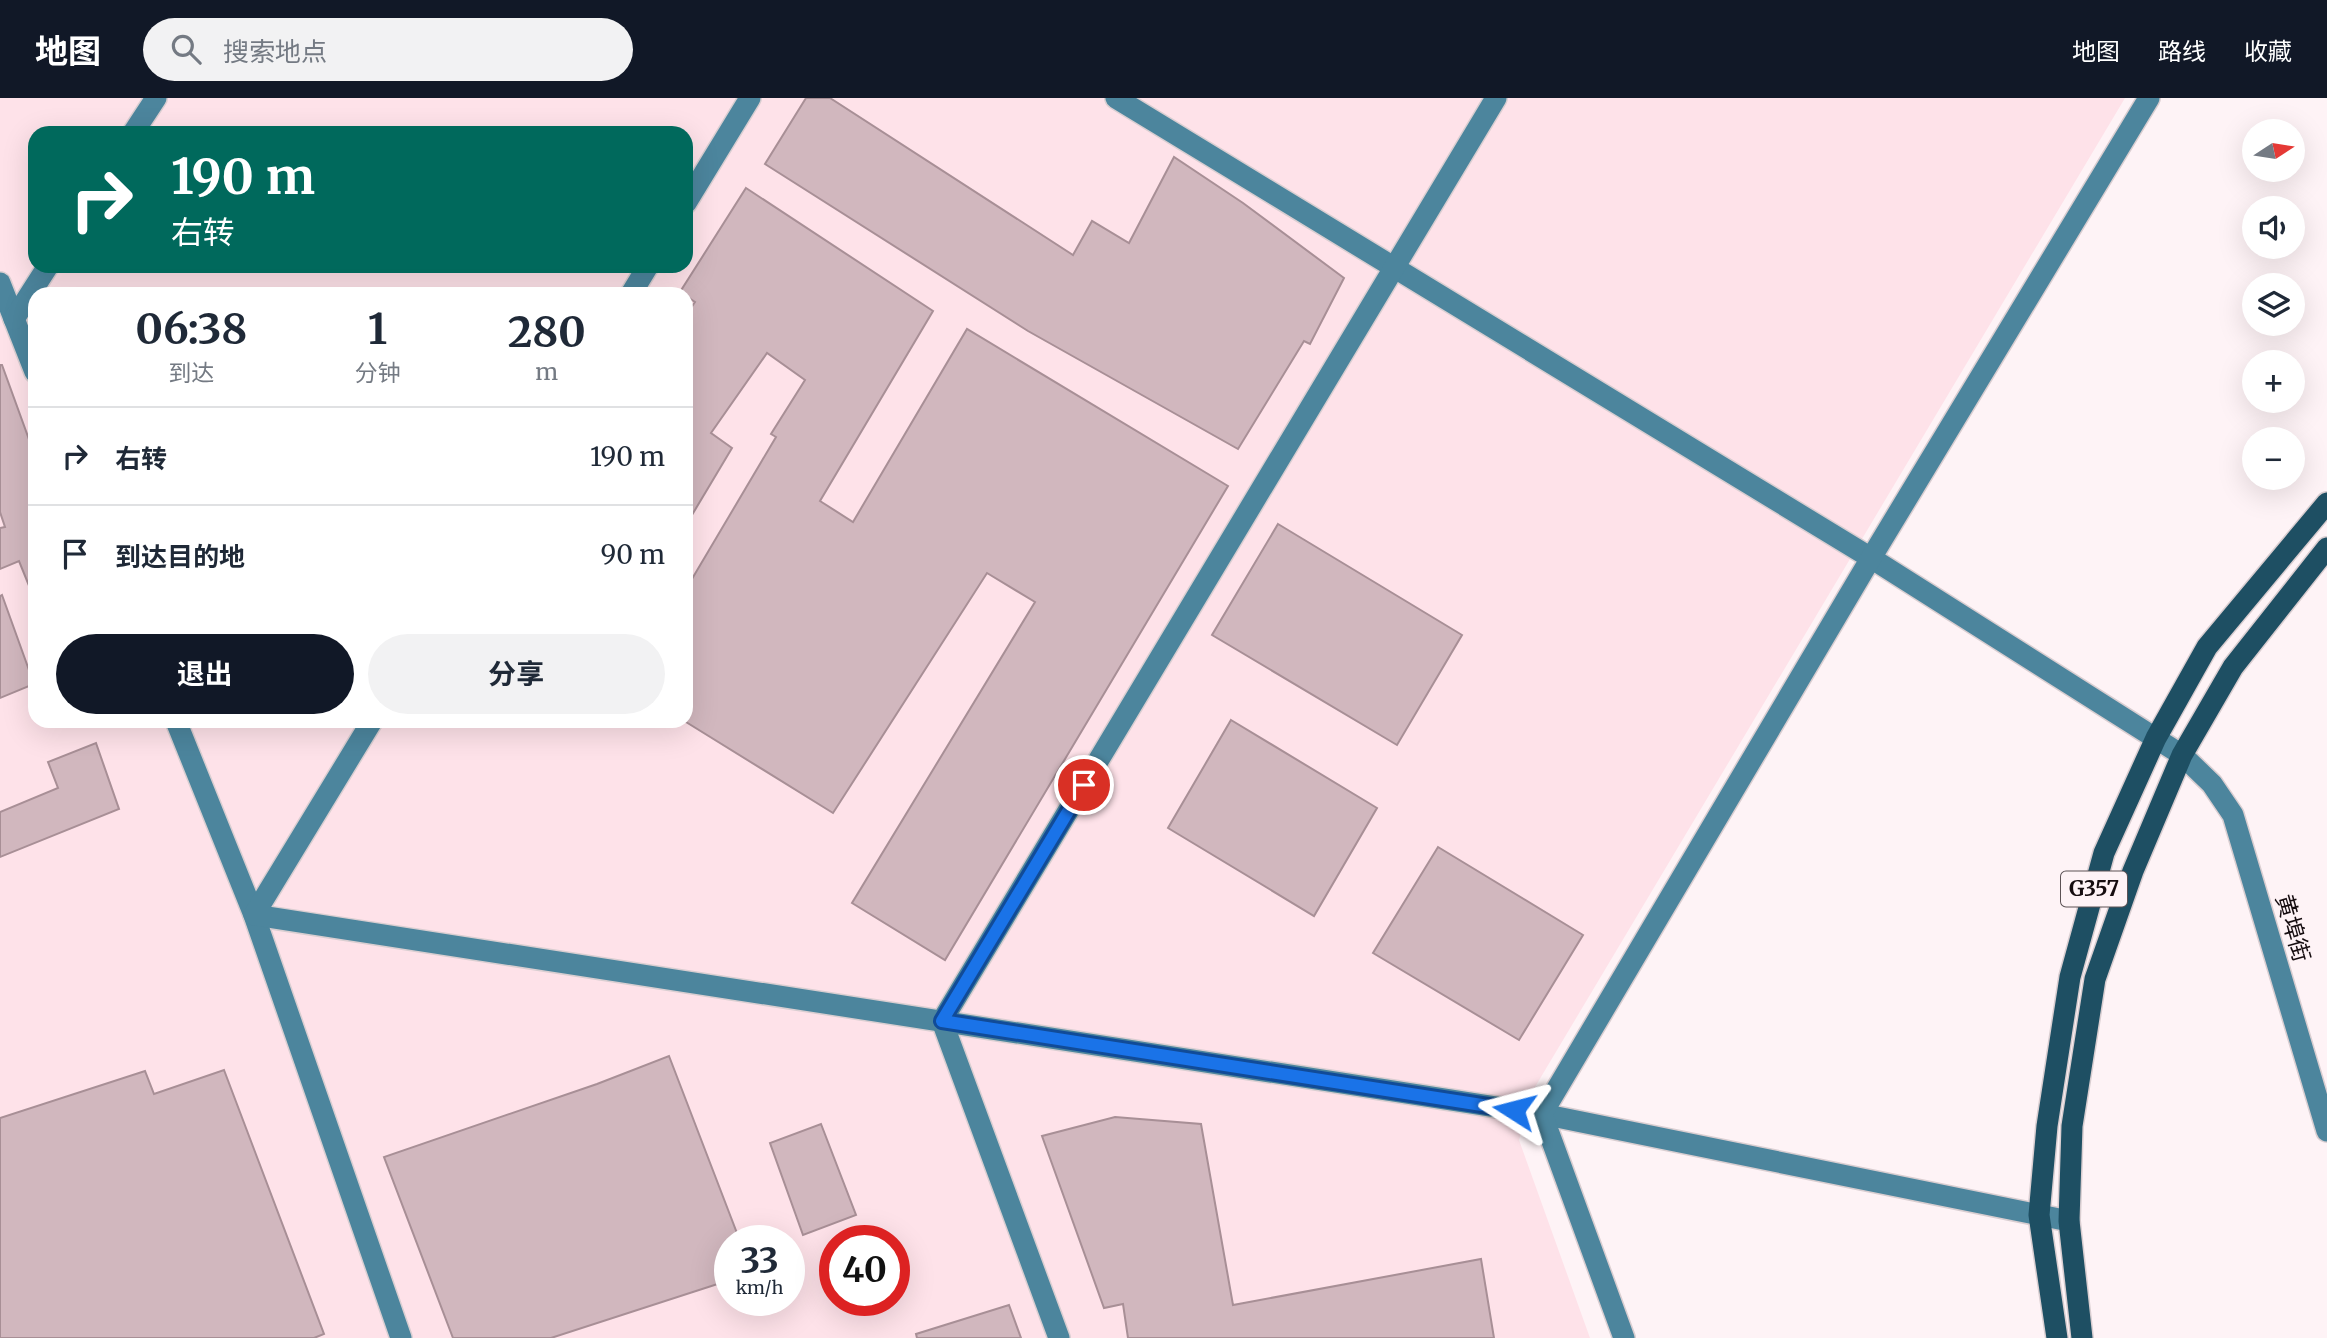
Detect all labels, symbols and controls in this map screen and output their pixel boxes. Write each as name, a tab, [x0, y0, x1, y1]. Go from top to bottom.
search box	[143, 18, 633, 81]
icon: search	[167, 30, 205, 68]
text: 地图	[35, 31, 101, 72]
text: 搜索地点	[223, 35, 327, 68]
text: 地图	[2072, 36, 2120, 67]
text: 路线	[2158, 36, 2206, 67]
text: 收藏	[2244, 36, 2292, 67]
north arrow	[2242, 119, 2305, 182]
map controls	[2242, 119, 2305, 490]
text: 190 m	[171, 146, 315, 207]
icon: right	[56, 154, 147, 245]
button: sound	[2242, 196, 2305, 259]
text: 右转	[171, 213, 235, 253]
button: layers	[2242, 273, 2305, 336]
text: 06:38	[135, 303, 247, 355]
text: 1	[368, 303, 387, 355]
text: 280	[508, 306, 586, 358]
button: +	[2242, 350, 2305, 413]
text: m	[535, 357, 558, 386]
text: 到达	[168, 358, 214, 387]
text: 分钟	[355, 358, 401, 387]
button: −	[2242, 427, 2305, 490]
icon: right	[56, 437, 94, 475]
text: 190 m	[590, 440, 665, 473]
text: 右转	[115, 442, 167, 475]
icon: arrive	[56, 535, 94, 573]
text: 90 m	[601, 538, 665, 571]
text: 到达目的地	[115, 540, 245, 573]
button: 退出	[56, 634, 354, 714]
button: 分享	[368, 634, 665, 714]
pin	[1054, 755, 1114, 815]
icon: arrive	[1065, 766, 1103, 804]
road number: G357	[2061, 872, 2127, 906]
street label: 黄埠街	[2270, 891, 2317, 965]
position arrow	[1477, 1073, 1551, 1147]
speed limit sign: 40	[819, 1225, 910, 1316]
text: 33	[740, 1239, 779, 1283]
text: km/h	[736, 1276, 783, 1299]

